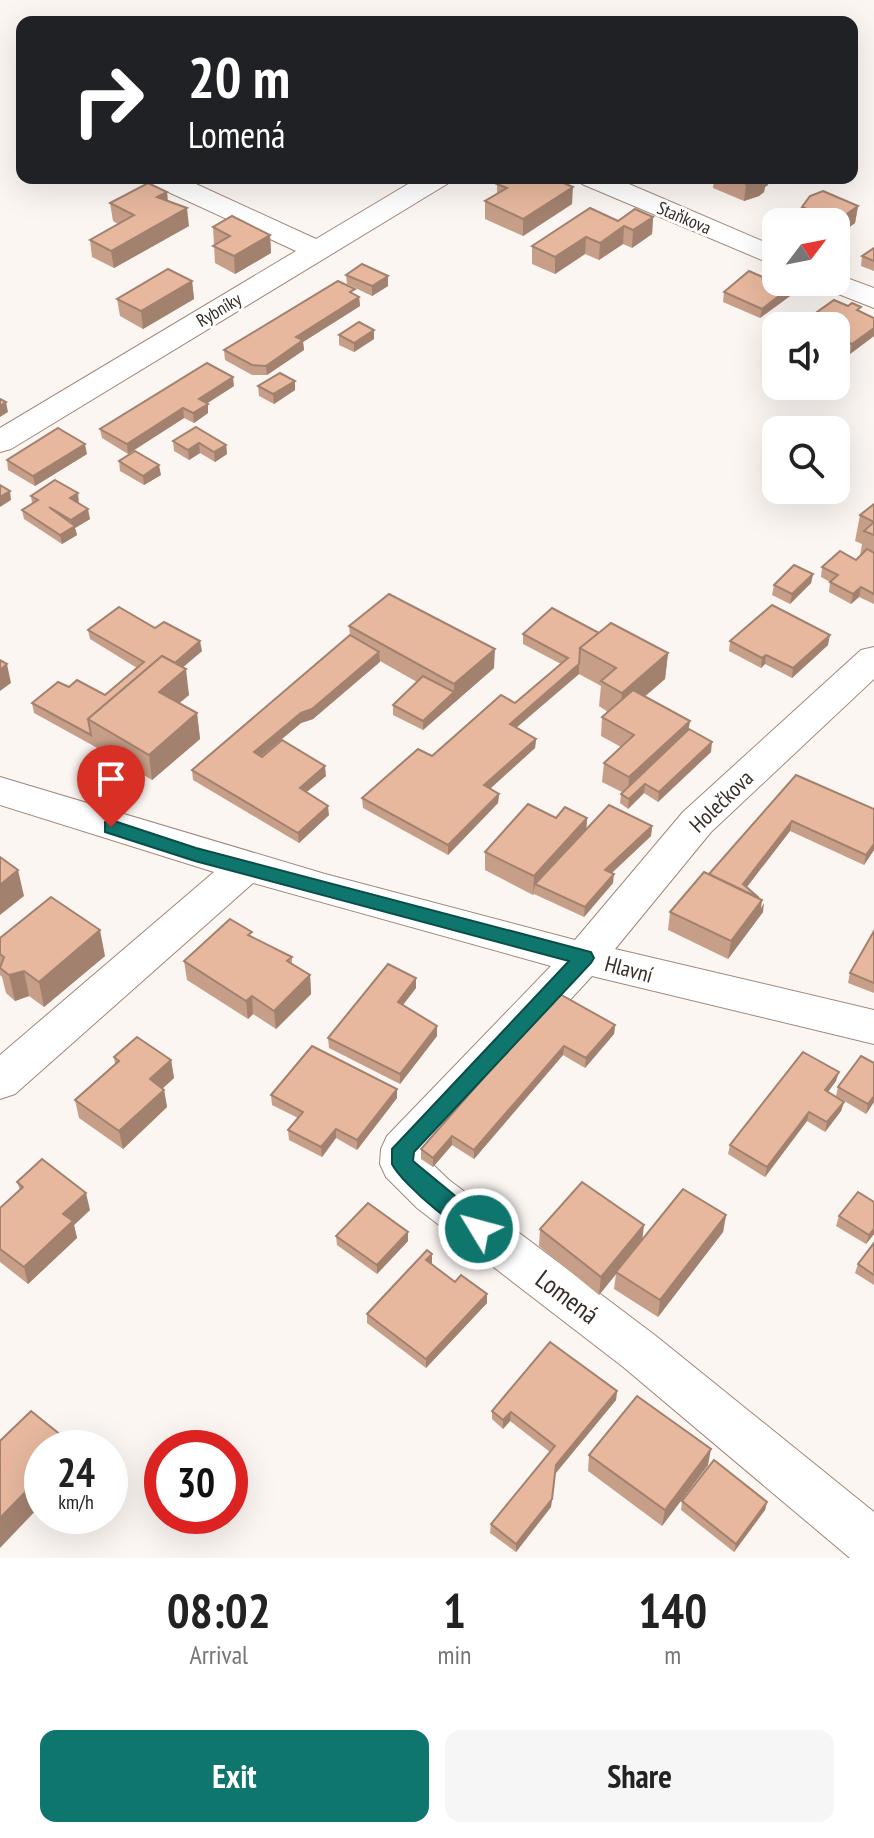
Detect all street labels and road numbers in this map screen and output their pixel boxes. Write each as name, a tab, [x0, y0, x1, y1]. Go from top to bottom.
street label: Staňkova	[654, 196, 715, 239]
street label: Rybníky	[192, 287, 246, 332]
street label: Holečkova	[683, 764, 759, 838]
street label: Hlavní	[602, 949, 656, 989]
street label: Lomená	[529, 1262, 605, 1331]

